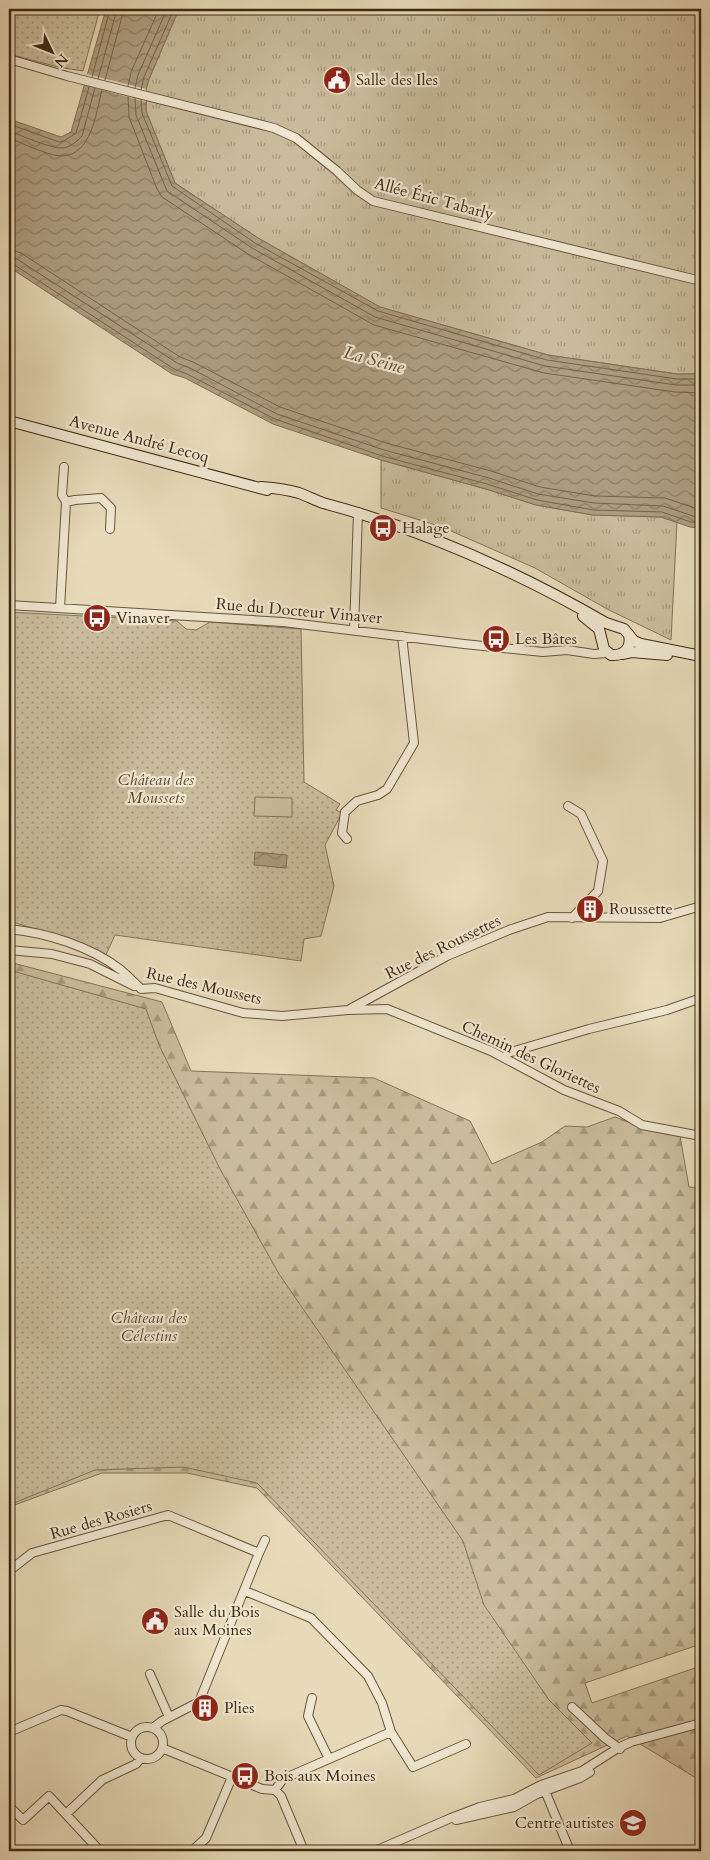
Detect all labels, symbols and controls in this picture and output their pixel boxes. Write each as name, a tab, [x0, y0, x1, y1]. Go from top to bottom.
north arrow	[28, 28, 78, 78]
text: N	[50, 50, 72, 71]
public building icon: Salle des Iles	[322, 65, 352, 95]
place label: Salle des Iles	[356, 69, 438, 91]
street label: Allée Éric Tabarly	[372, 172, 497, 226]
water label: La Seine	[341, 340, 408, 380]
street label: Avenue André Lecoq	[67, 410, 212, 468]
bus stop icon: Halage	[368, 513, 398, 543]
place label: Halage	[402, 517, 450, 539]
street label: Rue du Docteur Vinaver	[215, 593, 383, 629]
bus stop icon: Vinaver	[82, 603, 112, 633]
place label: Vinaver	[116, 607, 170, 629]
bus stop icon: Les Bâtes	[481, 624, 511, 654]
place label: Les Bâtes	[515, 628, 577, 650]
park label: Château des Moussets	[118, 769, 195, 809]
building icon: Roussette	[575, 894, 605, 924]
place label: Roussette	[609, 898, 673, 920]
street label: Rue des Roussettes	[382, 909, 504, 985]
street label: Rue des Moussets	[144, 962, 264, 1010]
street label: Chemin des Gloriettes	[458, 1015, 604, 1099]
park label: Château des Célestins	[111, 1307, 188, 1347]
street label: Rue des Rosiers	[48, 1495, 154, 1545]
place label: Salle du Bois aux Moines	[174, 1601, 260, 1641]
public building icon: Salle du Bois aux Moines	[140, 1606, 170, 1636]
building icon: Plies	[190, 1693, 220, 1723]
place label: Plies	[224, 1697, 255, 1719]
bus stop icon: Bois aux Moines	[230, 1761, 260, 1791]
place label: Bois aux Moines	[264, 1765, 376, 1787]
school or university icon: Centre autistes	[618, 1808, 648, 1838]
place label: Centre autistes	[515, 1812, 614, 1834]

